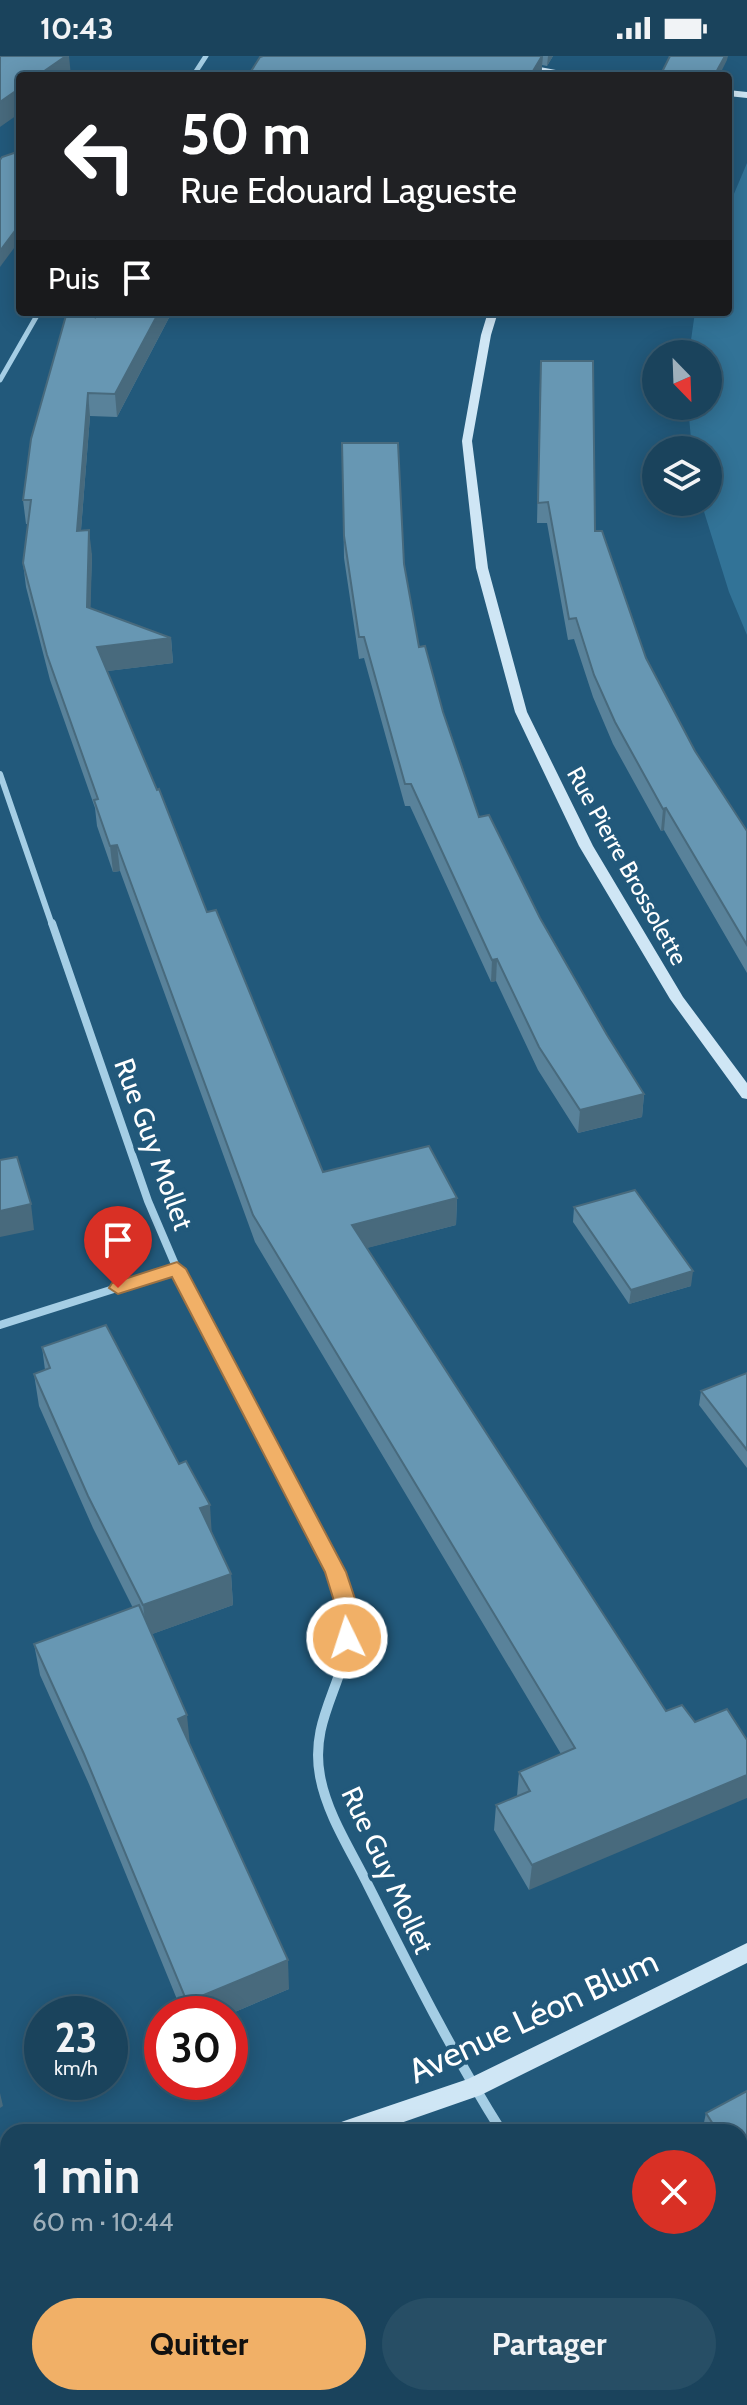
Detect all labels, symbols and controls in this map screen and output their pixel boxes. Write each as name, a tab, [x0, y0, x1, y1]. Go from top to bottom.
text: 10:43	[40, 10, 114, 47]
text: 50 m	[180, 100, 311, 168]
icon: left	[48, 104, 152, 208]
text: Rue Edouard Lagueste	[180, 168, 517, 212]
icon: arrive	[115, 256, 159, 300]
text: Puis	[48, 260, 99, 297]
north arrow	[642, 340, 722, 420]
map controls	[642, 340, 722, 516]
button: layers	[642, 436, 722, 516]
street label: Rue Pierre Brossolette	[561, 762, 694, 970]
street label: Rue Guy Mollet	[107, 1053, 201, 1235]
pin	[84, 1206, 152, 1288]
icon: arrive	[96, 1218, 140, 1262]
position arrow	[305, 1596, 389, 1680]
street label: Rue Guy Mollet	[335, 1781, 441, 1959]
street label: Avenue Léon Blum	[401, 1940, 665, 2092]
speed limit sign: 30	[144, 1996, 248, 2100]
text: 23	[55, 2013, 97, 2062]
text: km/h	[54, 2056, 98, 2080]
text: 1 min	[32, 2147, 140, 2205]
button: close	[632, 2150, 716, 2234]
text: 60 m · 10:44	[32, 2206, 174, 2238]
button: Quitter	[32, 2298, 366, 2390]
button: Partager	[382, 2298, 716, 2390]

